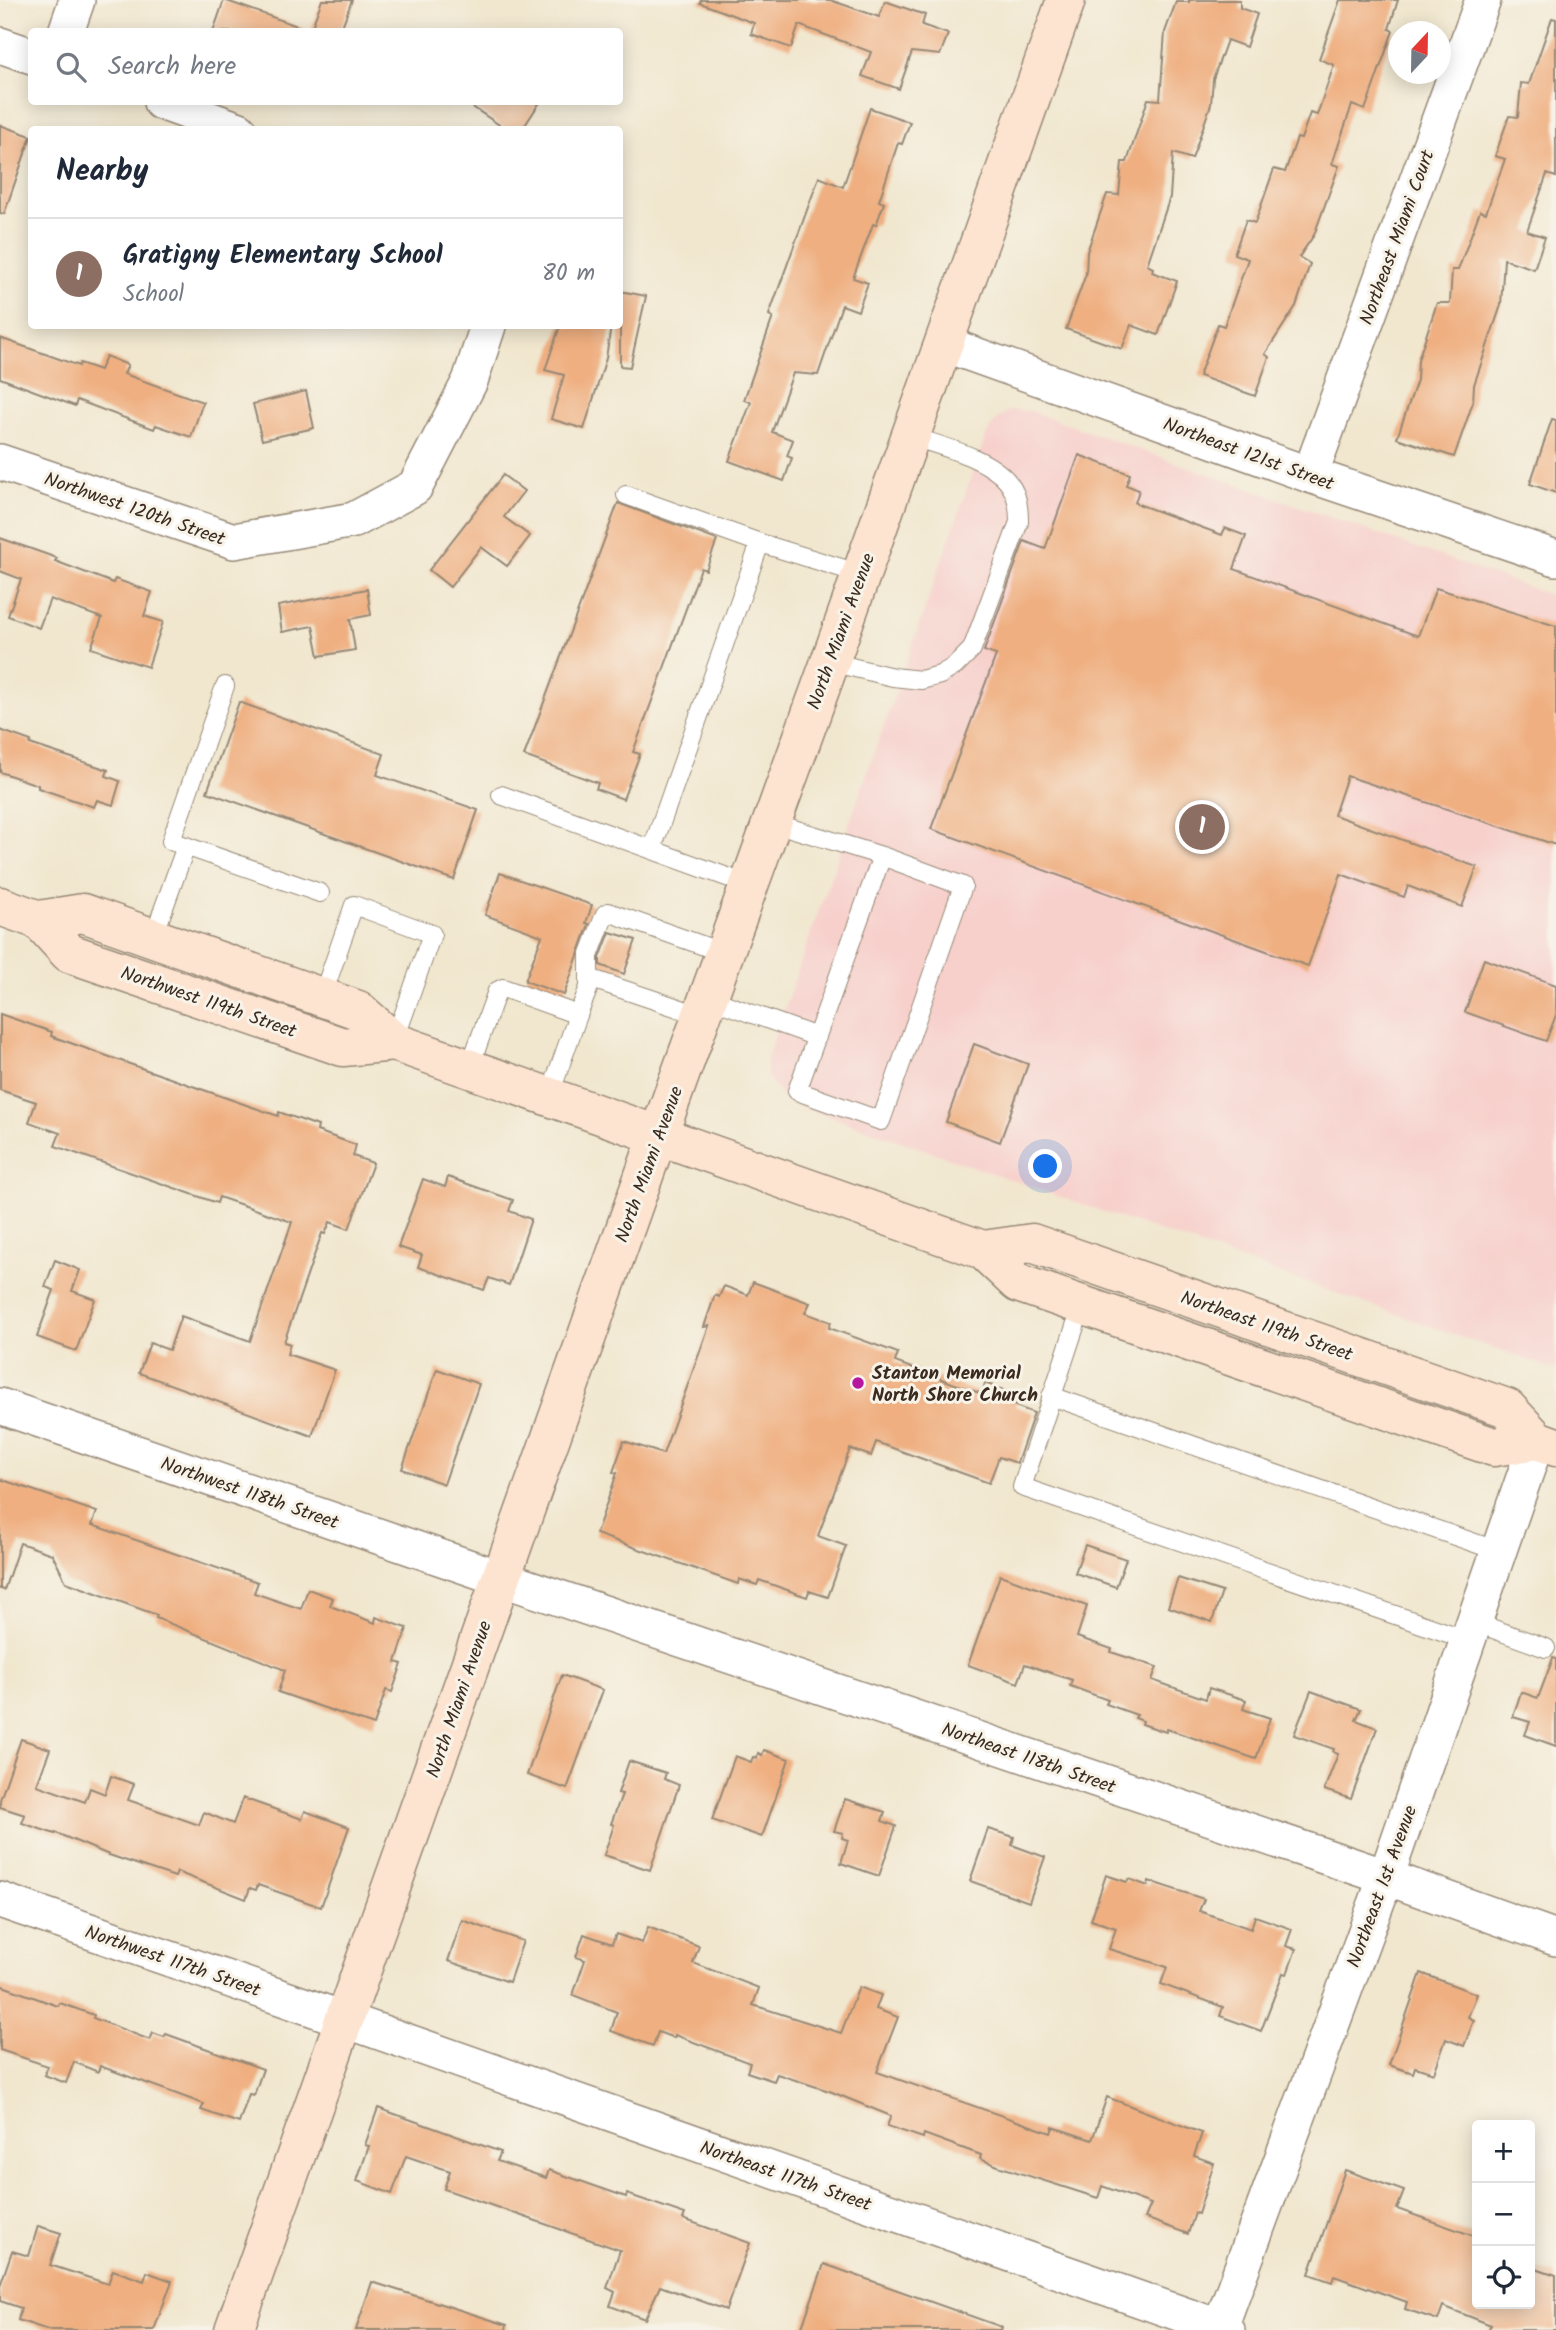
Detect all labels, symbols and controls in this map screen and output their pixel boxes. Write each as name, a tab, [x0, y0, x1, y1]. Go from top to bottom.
north arrow	[1388, 21, 1451, 84]
search box	[28, 28, 623, 105]
text: Search here	[108, 46, 236, 88]
icon: search	[52, 48, 90, 86]
street label: Northeast Miami Court	[1352, 145, 1444, 329]
text: Nearby	[56, 148, 148, 196]
text: Gratigny Elementary School	[123, 235, 443, 277]
text: 1	[76, 256, 82, 292]
text: 80 m	[542, 256, 595, 292]
text: School	[123, 277, 184, 313]
street label: Northeast 121st Street	[1159, 410, 1339, 500]
street label: Northwest 120th Street	[40, 465, 229, 555]
street label: North Miami Avenue	[800, 549, 884, 714]
pin: 1	[1179, 801, 1225, 853]
street label: Northwest 119th Street	[116, 959, 301, 1047]
street label: North Miami Avenue	[608, 1082, 692, 1247]
your location	[1028, 1149, 1062, 1183]
street label: Northeast 119th Street	[1176, 1283, 1357, 1371]
place label: Stanton Memorial North Shore Church	[872, 1359, 1038, 1411]
marker: Stanton Memorial North Shore Church	[850, 1375, 866, 1391]
street label: Northwest 118th Street	[156, 1449, 343, 1539]
street label: North Miami Avenue	[419, 1617, 501, 1782]
street label: Northeast 118th Street	[937, 1715, 1120, 1803]
street label: Northeast 1st Avenue	[1340, 1801, 1426, 1972]
street label: Northwest 117th Street	[81, 1918, 265, 2006]
map controls	[1472, 2120, 1535, 2309]
button: +	[1472, 2120, 1535, 2183]
street label: Northeast 117th Street	[695, 2133, 876, 2221]
button: −	[1472, 2183, 1535, 2246]
button: locate	[1472, 2246, 1535, 2309]

